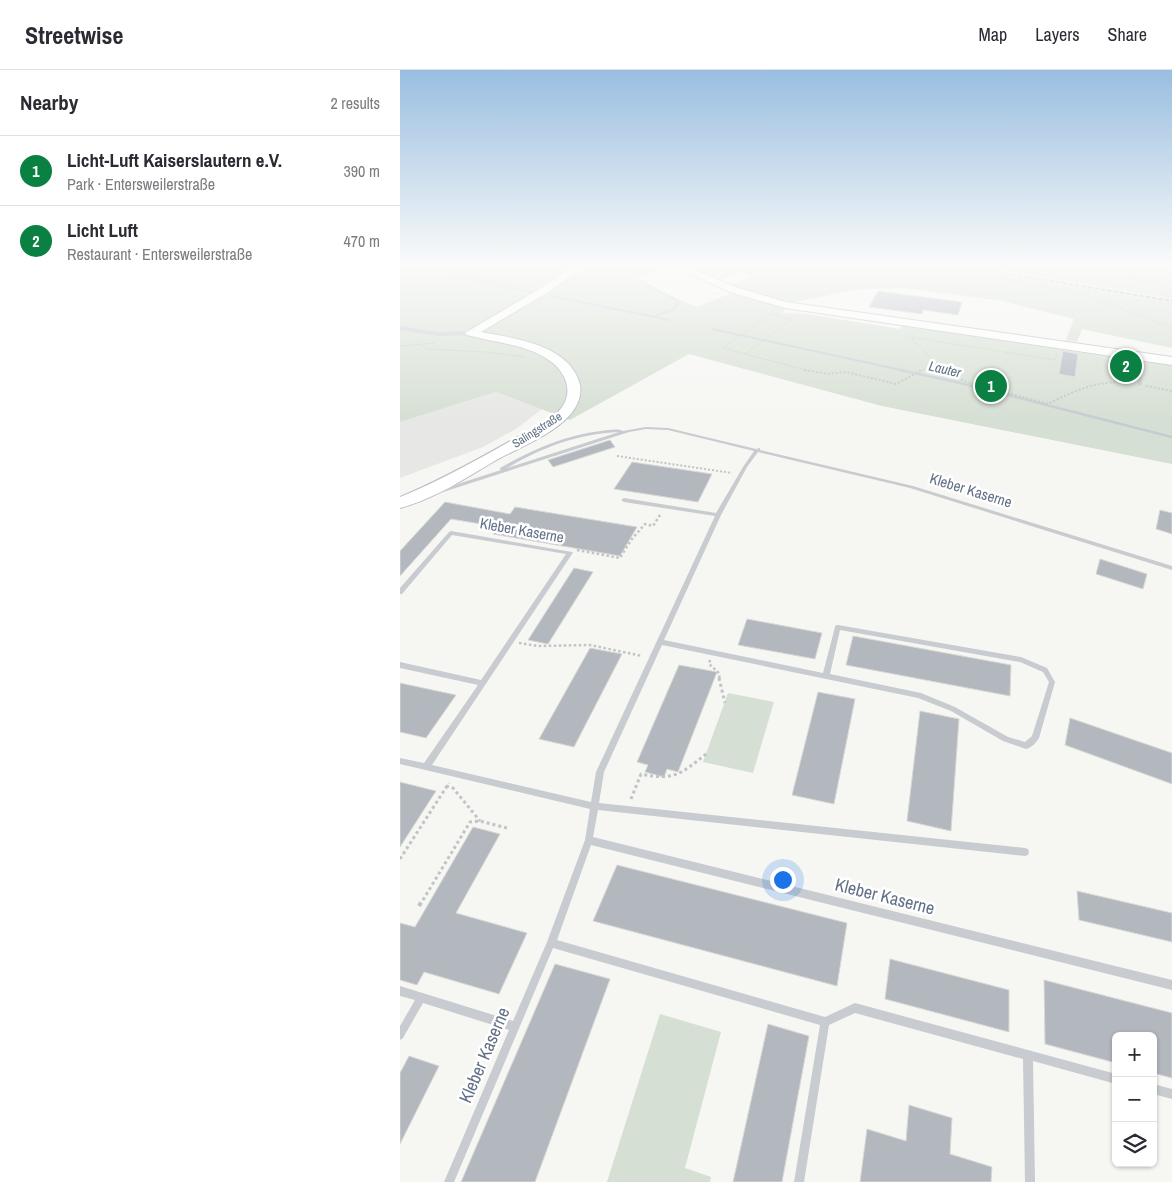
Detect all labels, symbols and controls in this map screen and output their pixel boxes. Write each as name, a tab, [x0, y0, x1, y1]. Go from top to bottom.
text: Streetwise	[25, 19, 123, 51]
text: Map	[979, 22, 1007, 47]
text: Layers	[1035, 22, 1080, 47]
text: Share	[1108, 22, 1147, 47]
text: Nearby	[20, 88, 78, 117]
text: 2 results	[330, 92, 380, 114]
text: Licht-Luft Kaiserslautern e.V.	[67, 147, 282, 173]
text: 1	[32, 160, 40, 182]
text: 390 m	[344, 160, 380, 182]
text: Park · Entersweilerstraße	[67, 173, 215, 195]
text: Licht Luft	[67, 217, 138, 243]
text: 2	[32, 230, 40, 252]
text: 470 m	[344, 230, 380, 252]
text: Restaurant · Entersweilerstraße	[67, 243, 252, 265]
pin: 2	[1110, 347, 1142, 385]
water label: Lauter	[927, 357, 964, 382]
pin: 1	[975, 367, 1007, 405]
street label: Salingstraße	[509, 408, 565, 452]
street label: Kleber Kaserne	[927, 468, 1015, 512]
street label: Kleber Kaserne	[478, 512, 566, 548]
your location	[770, 867, 796, 893]
street label: Kleber Kaserne	[833, 872, 937, 920]
street label: Kleber Kaserne	[453, 1003, 515, 1107]
map controls	[1112, 1032, 1157, 1167]
button: +	[1112, 1032, 1157, 1077]
button: −	[1112, 1077, 1157, 1122]
button: layers	[1112, 1122, 1157, 1167]

